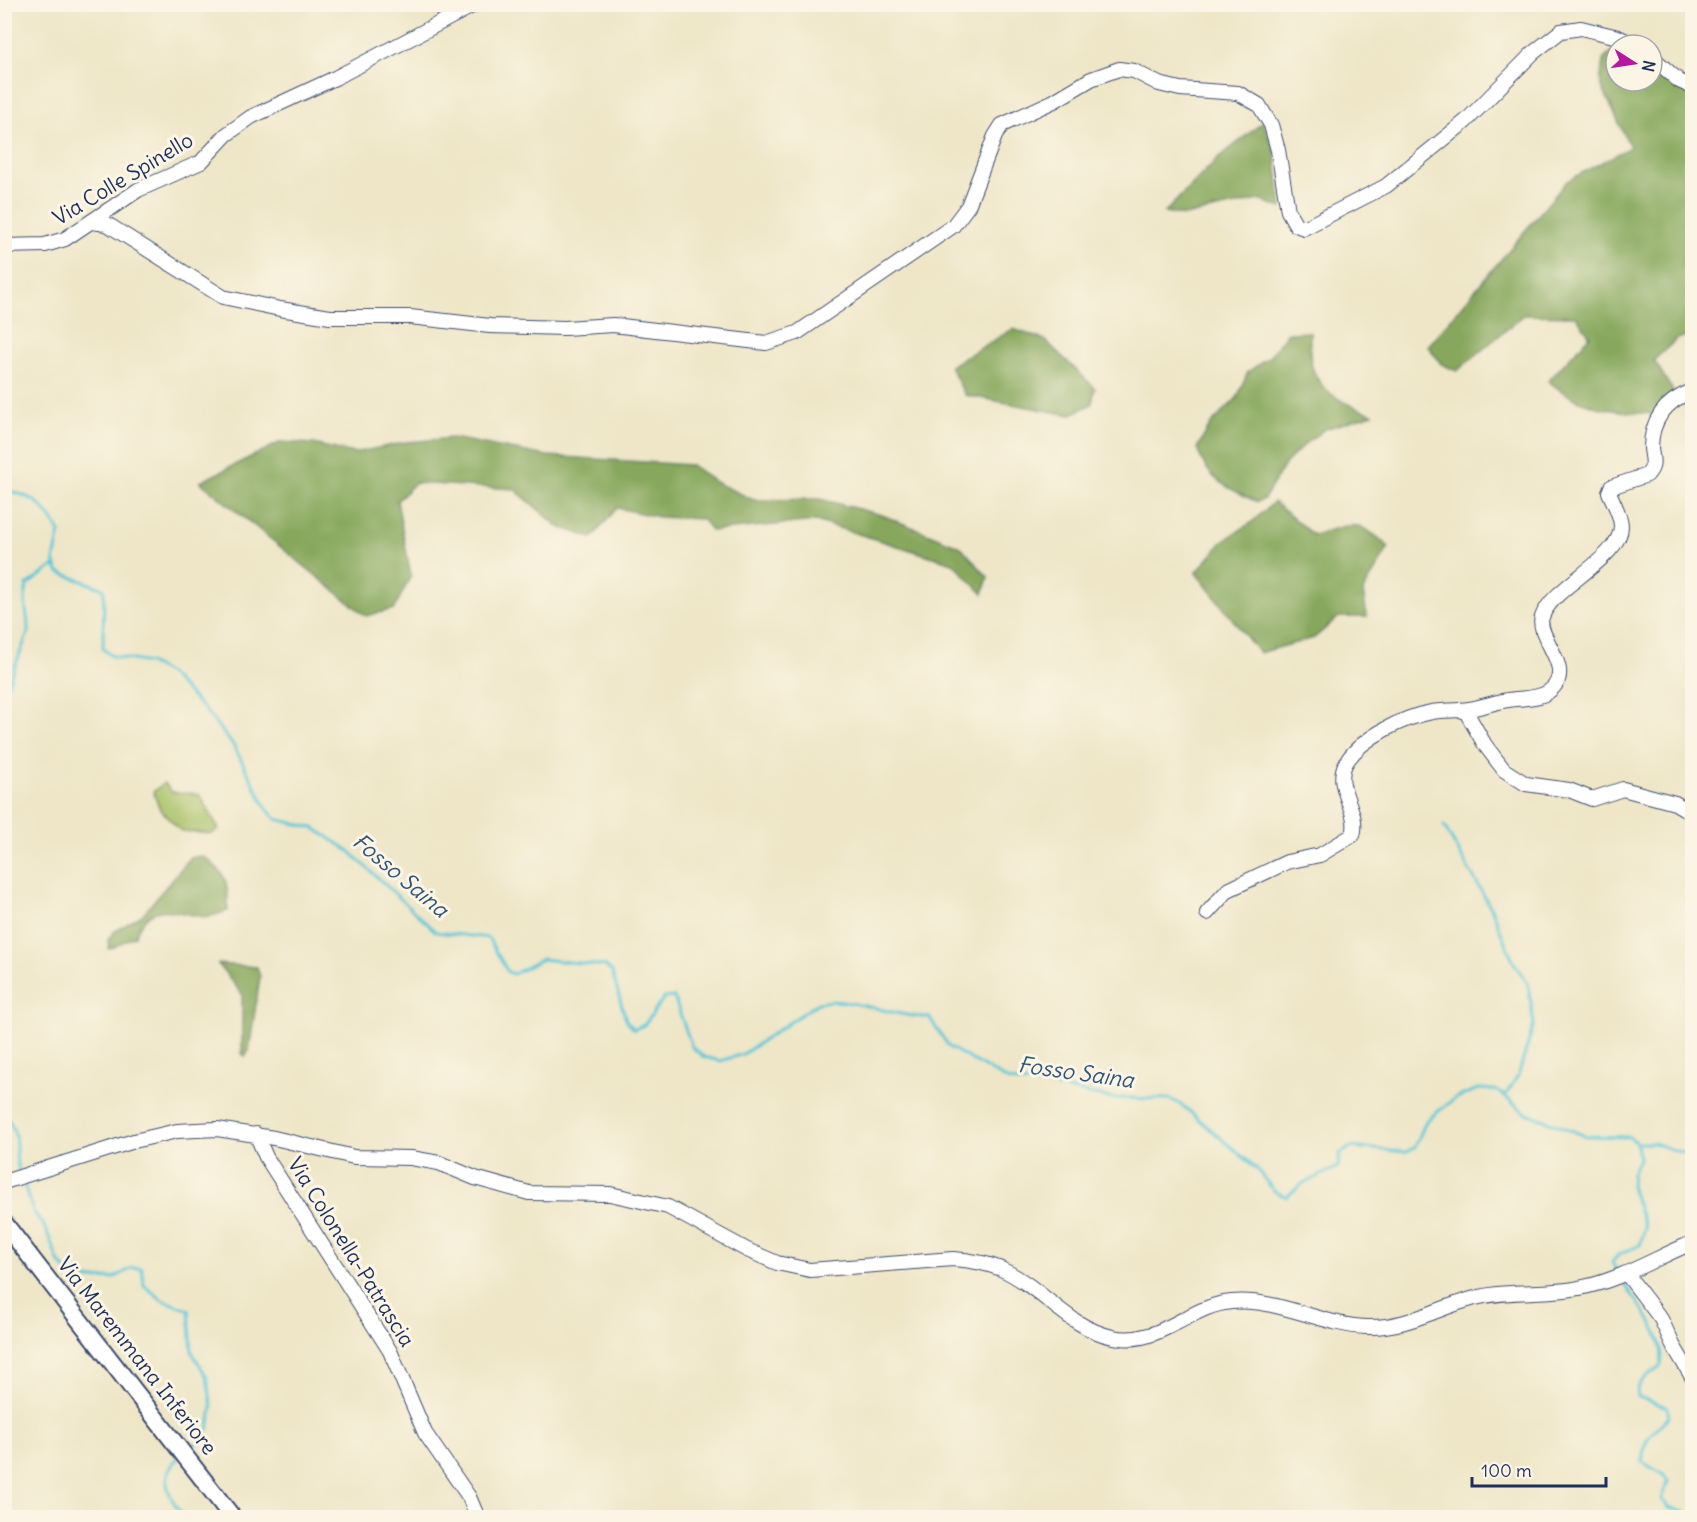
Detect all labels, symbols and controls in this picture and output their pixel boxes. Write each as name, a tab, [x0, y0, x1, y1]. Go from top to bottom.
north arrow	[1604, 33, 1664, 93]
text: N	[1638, 59, 1660, 74]
street label: Via Colle Spinello	[48, 126, 198, 231]
water label: Fosso Saina	[347, 827, 456, 924]
water label: Fosso Saina	[1016, 1050, 1137, 1094]
street label: Via Colonella-Patrascia	[282, 1152, 421, 1352]
street label: Via Maremmana Inferiore	[52, 1251, 223, 1460]
scale bar	[1472, 1450, 1606, 1488]
text: 100 m	[1481, 1459, 1532, 1482]

